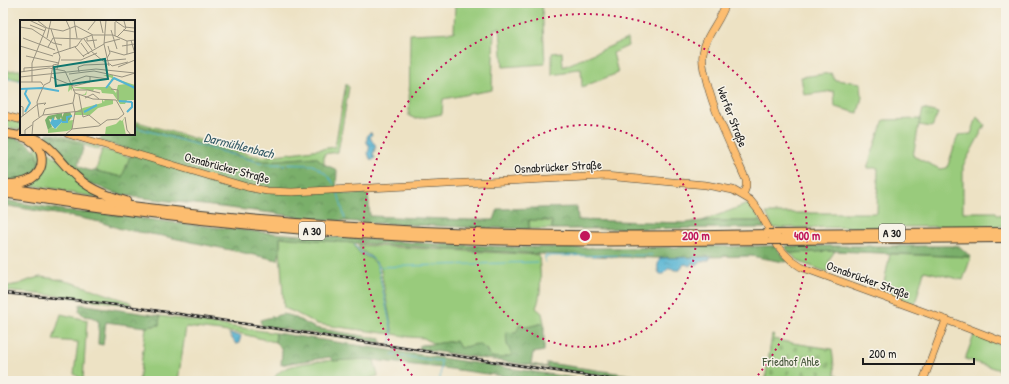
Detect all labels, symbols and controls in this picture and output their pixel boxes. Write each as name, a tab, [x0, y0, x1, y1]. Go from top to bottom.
inset map	[20, 20, 135, 135]
street label: Werfer Straße	[713, 84, 752, 150]
water label: Darmühlenbach	[202, 128, 277, 163]
street label: Osnabrücker Straße	[183, 148, 272, 187]
street label: Osnabrücker Straße	[514, 156, 602, 177]
road number: A 30	[299, 222, 325, 240]
road number: A 30	[879, 224, 905, 242]
text: 200 m	[682, 227, 710, 244]
text: 400 m	[794, 227, 820, 244]
centre of rings	[578, 229, 592, 243]
street label: Osnabrücker Straße	[824, 257, 912, 303]
scale bar	[863, 340, 974, 366]
text: 200 m	[869, 345, 896, 362]
park label: Friedhof Ahle	[761, 353, 820, 370]

